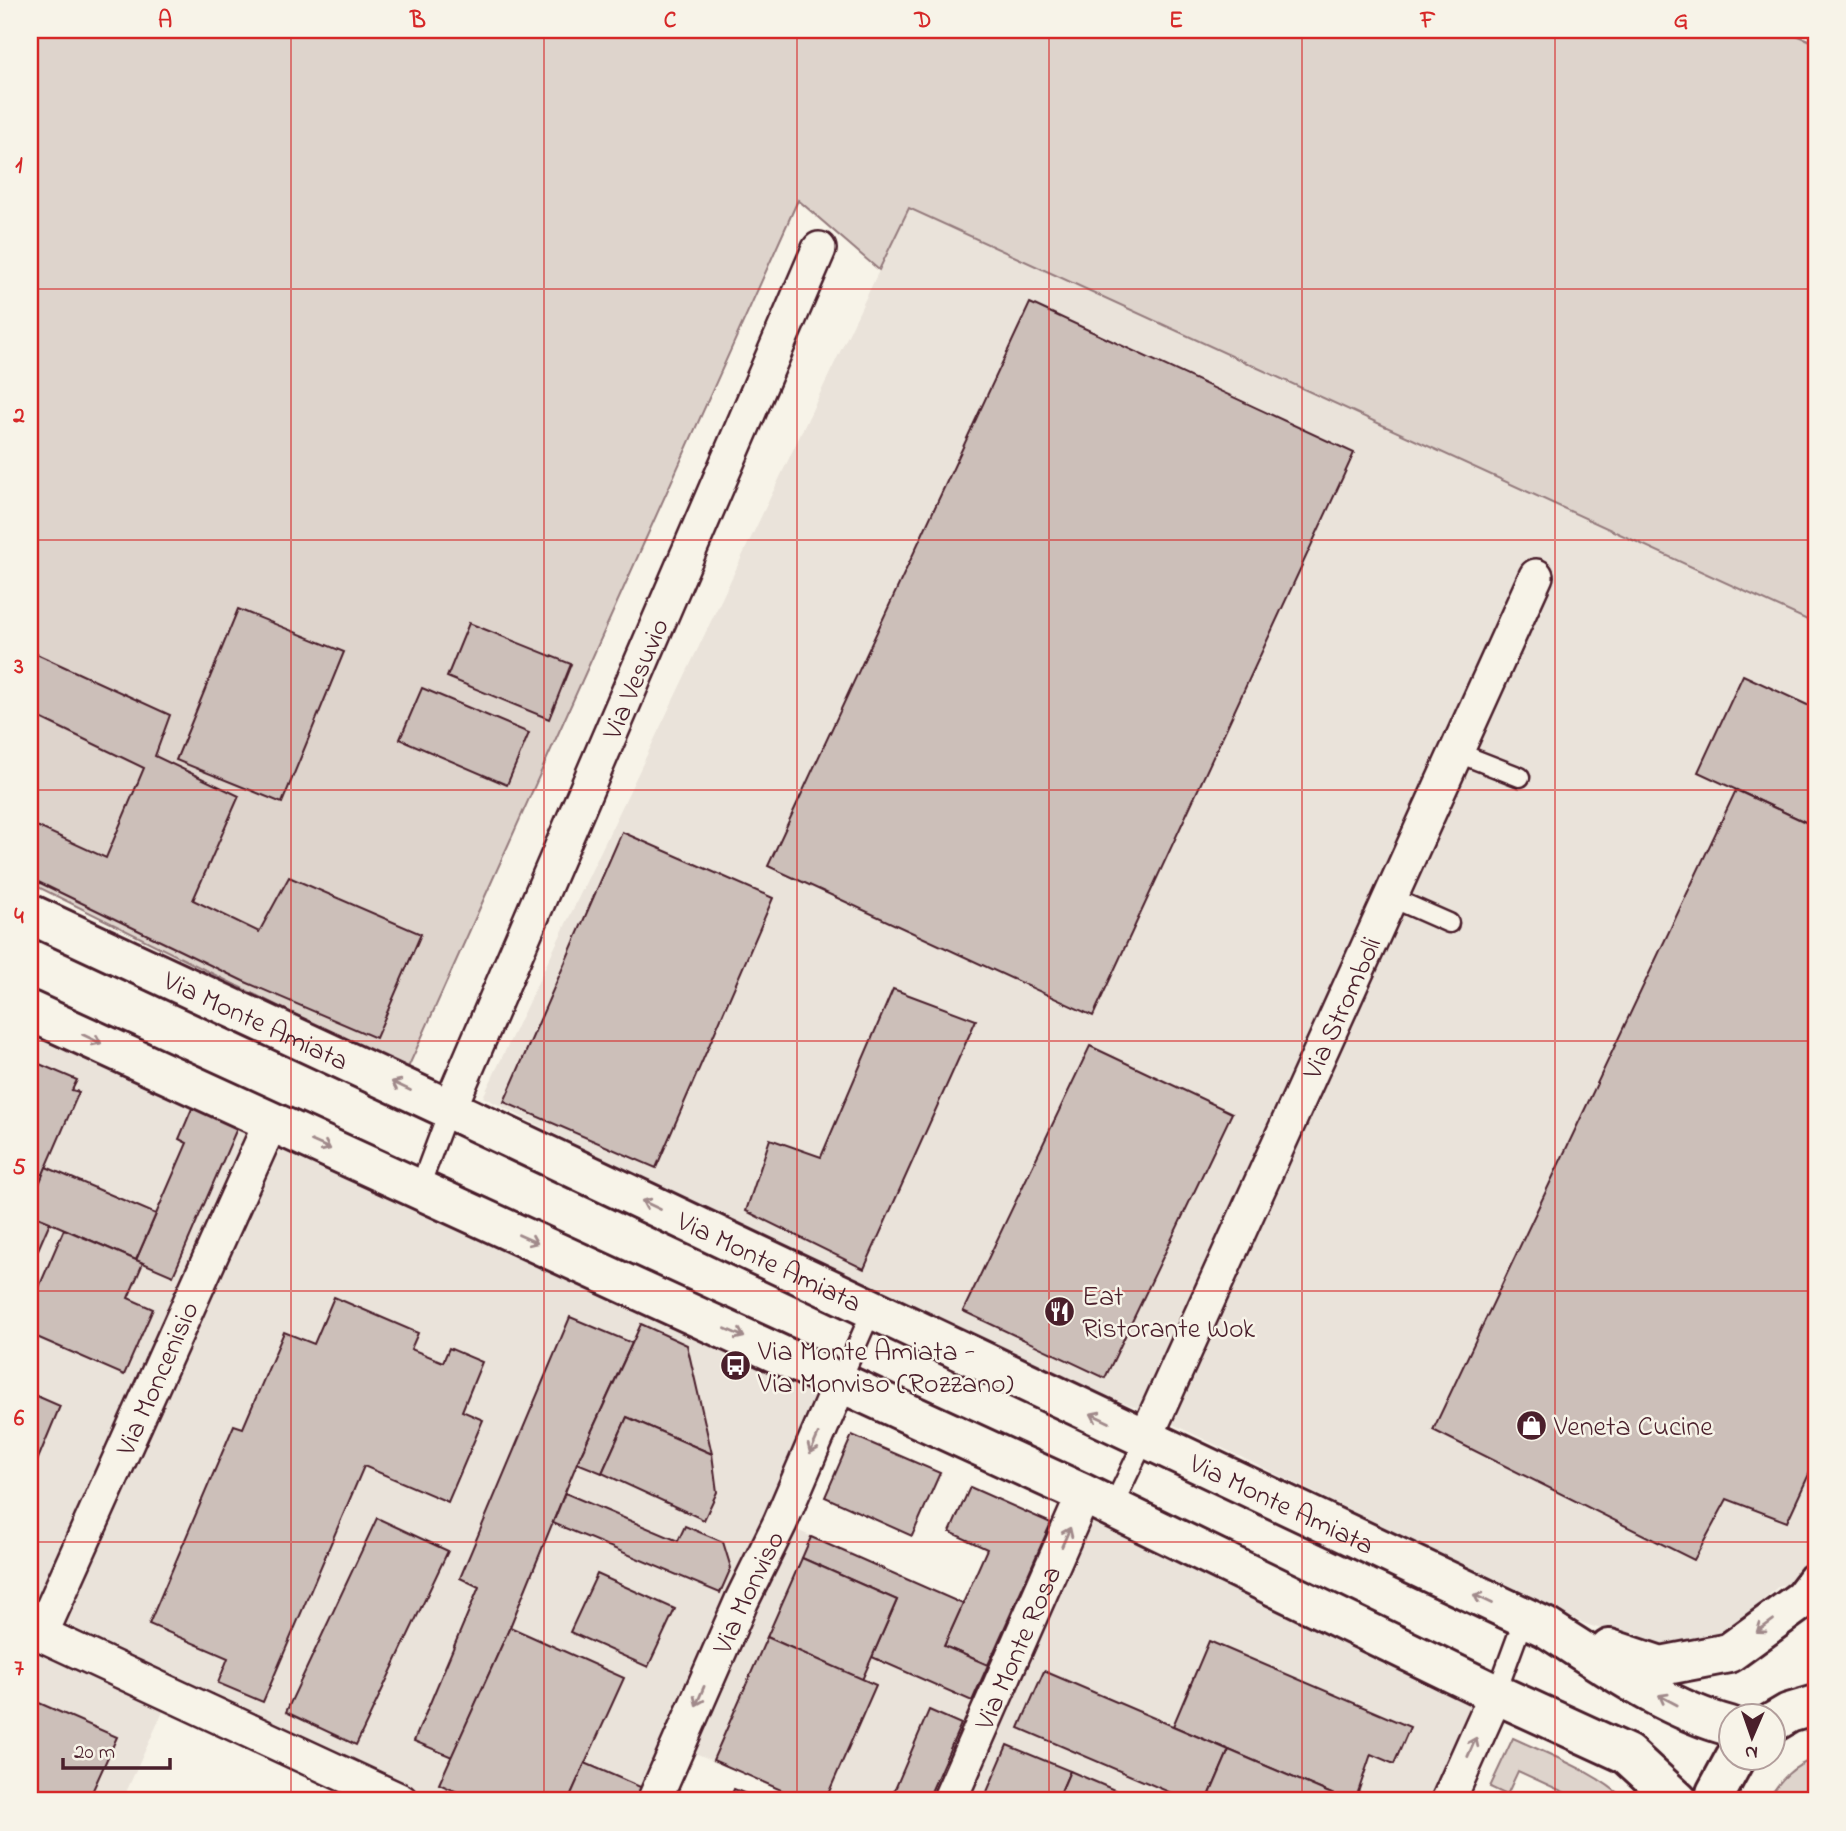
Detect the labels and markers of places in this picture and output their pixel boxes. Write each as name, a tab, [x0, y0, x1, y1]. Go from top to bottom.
place label: Eat Ristorante Wok	[1082, 1278, 1256, 1351]
restaurant icon: Eat Ristorante Wok	[1042, 1294, 1076, 1328]
place label: Via Monte Amiata - Via Monviso (Rozzano)	[757, 1333, 1014, 1406]
bus stop icon: Via Monte Amiata - Via Monviso (Rozzano)	[718, 1349, 752, 1383]
shop icon: Veneta Cucine	[1514, 1408, 1548, 1442]
place label: Veneta Cucine	[1553, 1408, 1713, 1449]

